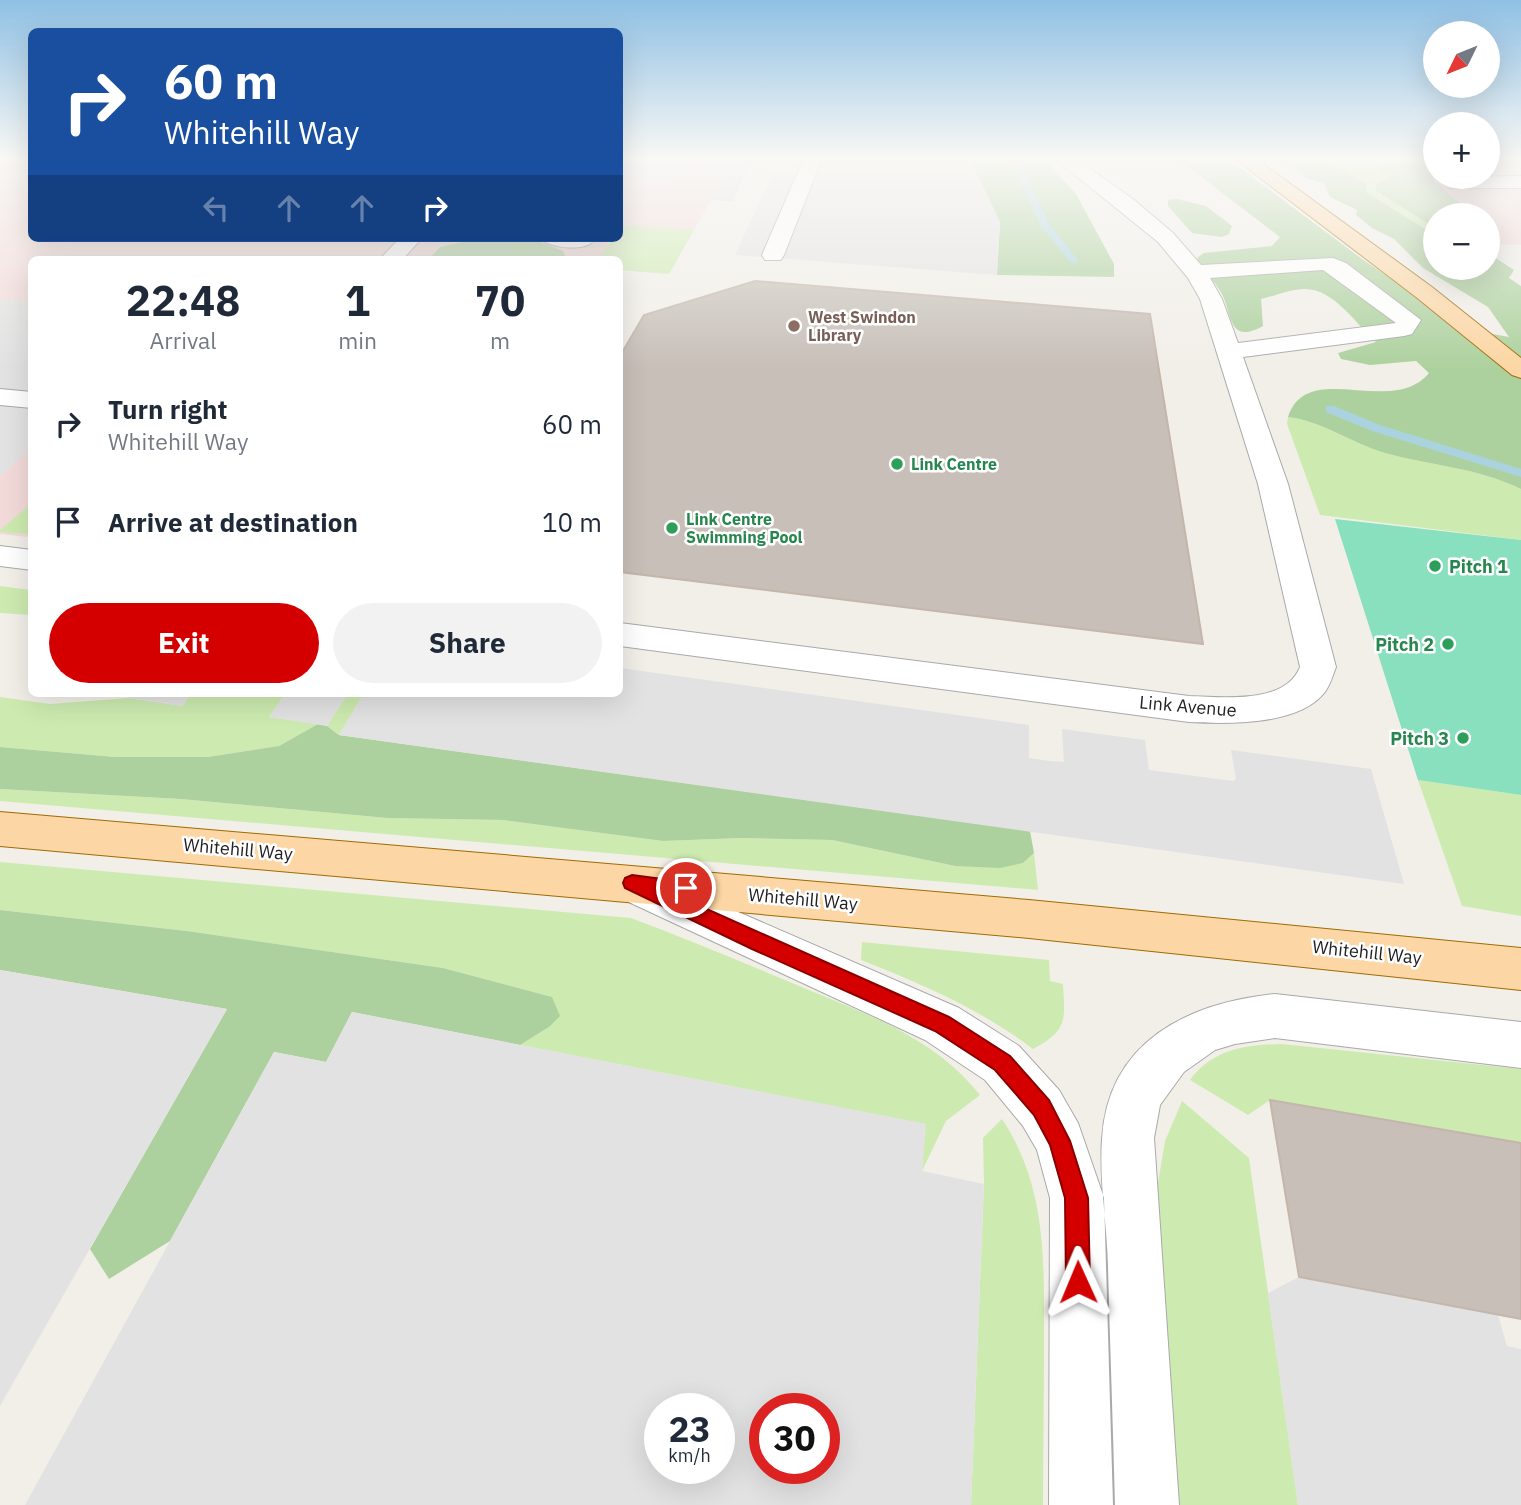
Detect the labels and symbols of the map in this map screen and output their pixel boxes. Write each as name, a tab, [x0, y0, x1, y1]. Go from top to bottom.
north arrow	[1423, 21, 1500, 98]
place label: West Swindon Library	[808, 307, 916, 345]
marker: West Swindon Library	[786, 318, 802, 334]
place label: Link Centre	[911, 454, 997, 474]
marker: Link Centre	[889, 456, 905, 472]
place label: Link Centre Swimming Pool	[686, 509, 803, 547]
marker: Link Centre Swimming Pool	[664, 520, 680, 536]
place label: Pitch 1	[1449, 555, 1508, 578]
marker: Pitch 1	[1427, 558, 1443, 574]
place label: Pitch 2	[1375, 633, 1434, 656]
marker: Pitch 2	[1440, 636, 1456, 652]
street label: Link Avenue	[1138, 690, 1238, 722]
place label: Pitch 3	[1390, 727, 1449, 750]
marker: Pitch 3	[1455, 730, 1471, 746]
street label: Whitehill Way	[182, 833, 294, 865]
pin	[656, 858, 716, 918]
street label: Whitehill Way	[747, 883, 859, 915]
street label: Whitehill Way	[1311, 935, 1423, 969]
position arrow	[1041, 1245, 1115, 1319]
speed limit sign: 30	[749, 1393, 840, 1484]

